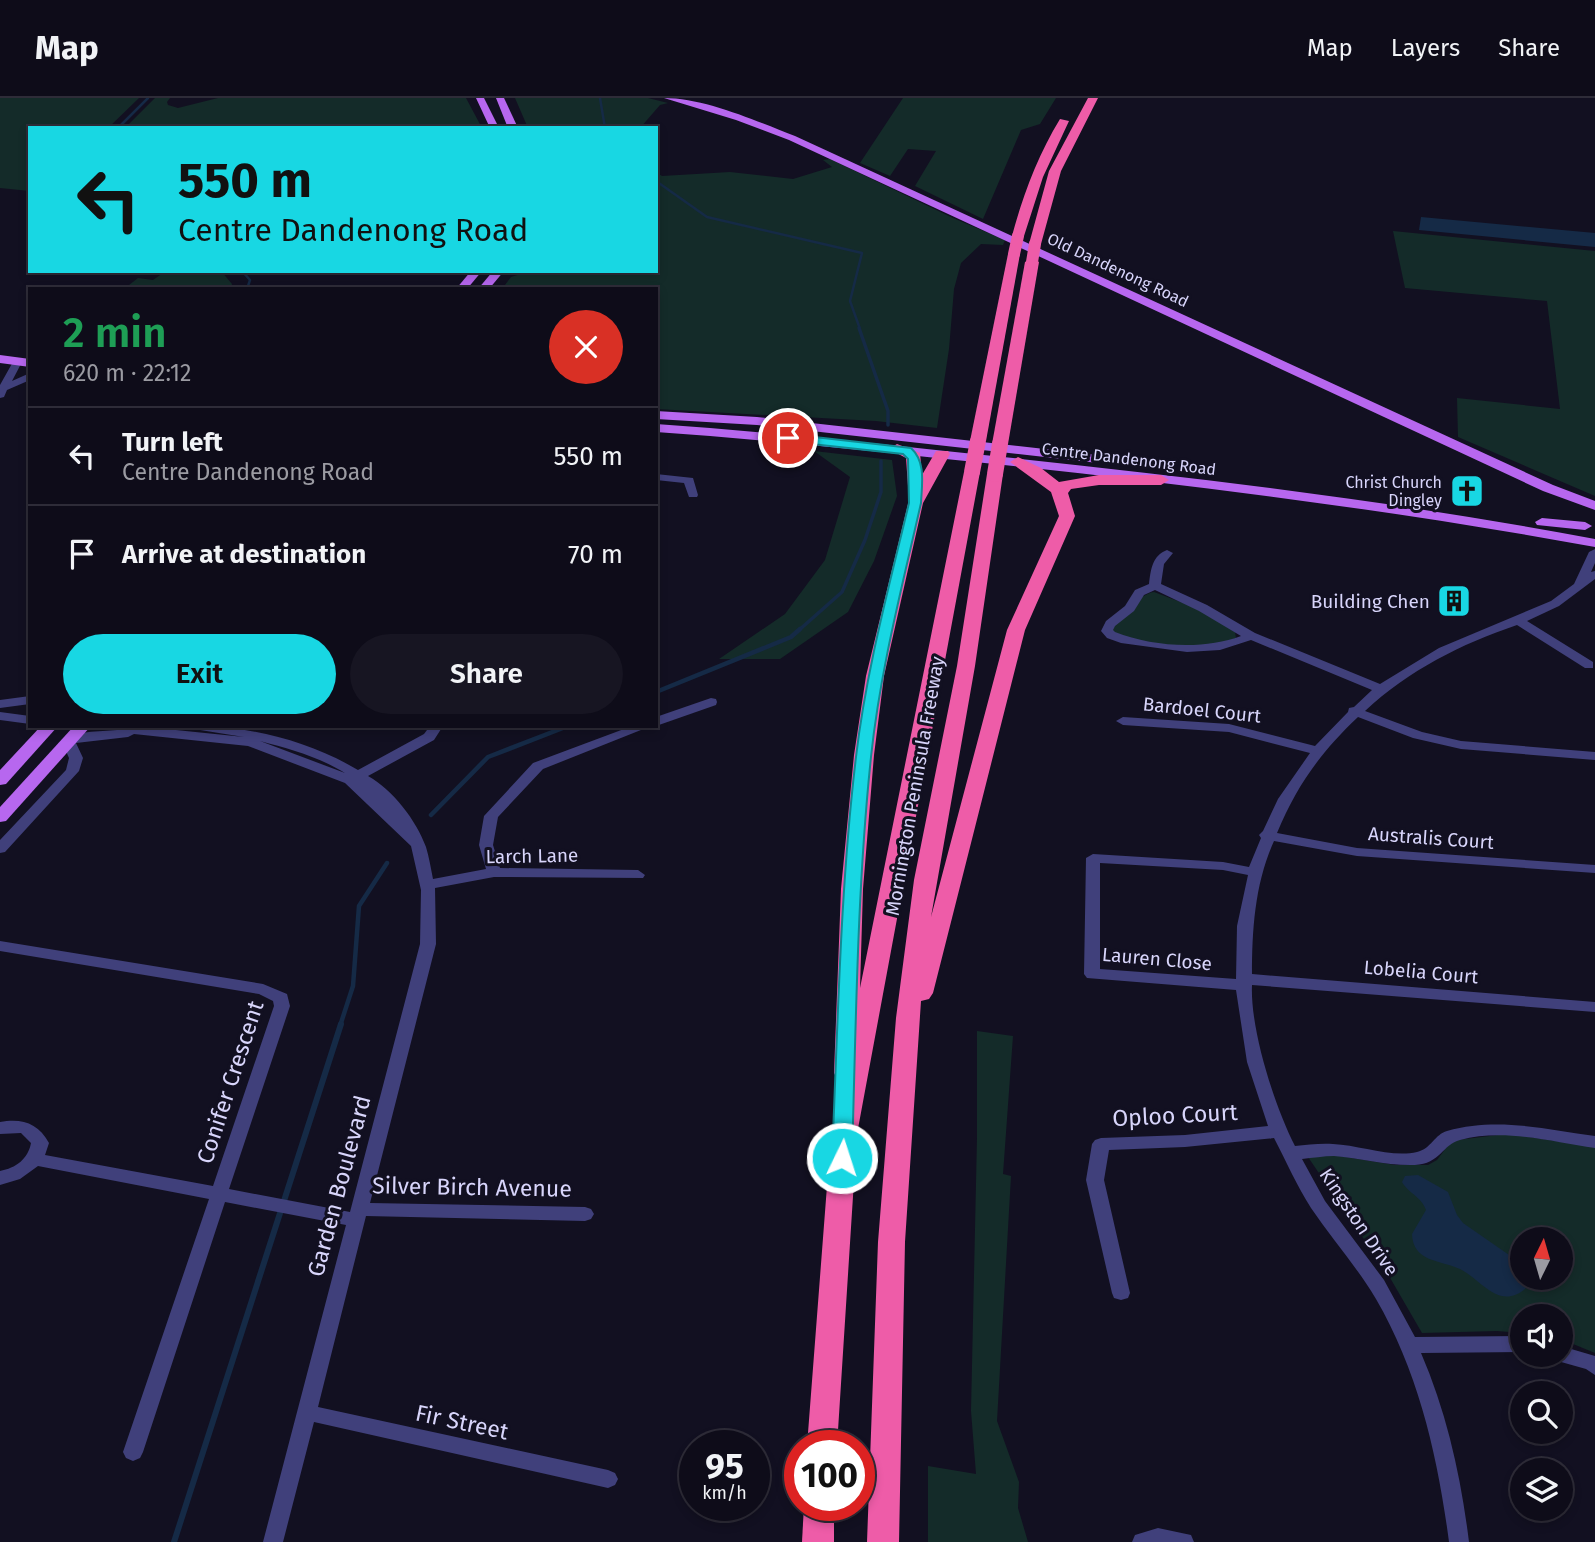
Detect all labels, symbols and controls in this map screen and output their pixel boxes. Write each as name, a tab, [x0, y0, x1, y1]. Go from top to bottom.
text: Map	[35, 28, 99, 68]
text: Map	[1307, 34, 1353, 62]
text: Layers	[1391, 34, 1460, 62]
text: Share	[1498, 34, 1560, 62]
text: 550 m	[178, 151, 312, 210]
icon: left	[63, 154, 154, 245]
text: Centre Dandenong Road	[178, 211, 528, 249]
street label: Old Dandenong Road	[1044, 229, 1192, 311]
text: 2 min	[63, 308, 167, 358]
button: close	[549, 310, 623, 384]
text: 620 m · 22:12	[63, 359, 191, 387]
pin	[758, 408, 818, 468]
icon: arrive	[769, 419, 807, 457]
text: Turn left	[122, 427, 223, 458]
icon: left	[63, 437, 101, 475]
street label: Centre Dandenong Road	[1041, 439, 1217, 479]
text: 550 m	[553, 441, 623, 472]
text: Centre Dandenong Road	[122, 458, 374, 486]
church icon: Christ Church Dingley	[1448, 472, 1486, 510]
place label: Christ Church Dingley	[1345, 473, 1442, 510]
icon: arrive	[63, 535, 101, 573]
text: Arrive at destination	[122, 539, 366, 570]
text: 70 m	[568, 539, 623, 570]
building icon: Building Chen	[1435, 582, 1473, 620]
place label: Building Chen	[1311, 590, 1430, 613]
button: Exit	[63, 634, 336, 714]
button: Share	[350, 634, 623, 714]
street label: Mornington Peninsula Freeway	[881, 654, 949, 917]
street label: Bardoel Court	[1142, 692, 1262, 728]
street label: Australis Court	[1367, 822, 1495, 854]
street label: Larch Lane	[485, 844, 579, 868]
street label: Lauren Close	[1101, 943, 1213, 975]
street label: Lobelia Court	[1363, 956, 1479, 988]
street label: Conifer Crescent	[190, 996, 270, 1167]
street label: Garden Boulevard	[301, 1092, 377, 1280]
street label: Oploo Court	[1112, 1098, 1239, 1132]
position arrow	[805, 1121, 879, 1195]
street label: Kingston Drive	[1315, 1164, 1403, 1280]
street label: Silver Birch Avenue	[372, 1171, 572, 1203]
north arrow	[1510, 1227, 1573, 1290]
map controls	[1510, 1227, 1573, 1521]
button: sound	[1510, 1304, 1573, 1367]
button: search	[1510, 1381, 1573, 1444]
street label: Fir Street	[413, 1398, 512, 1446]
speed limit sign: 100	[784, 1430, 875, 1521]
text: 95	[705, 1445, 744, 1487]
button: layers	[1510, 1458, 1573, 1521]
text: km/h	[702, 1482, 747, 1504]

